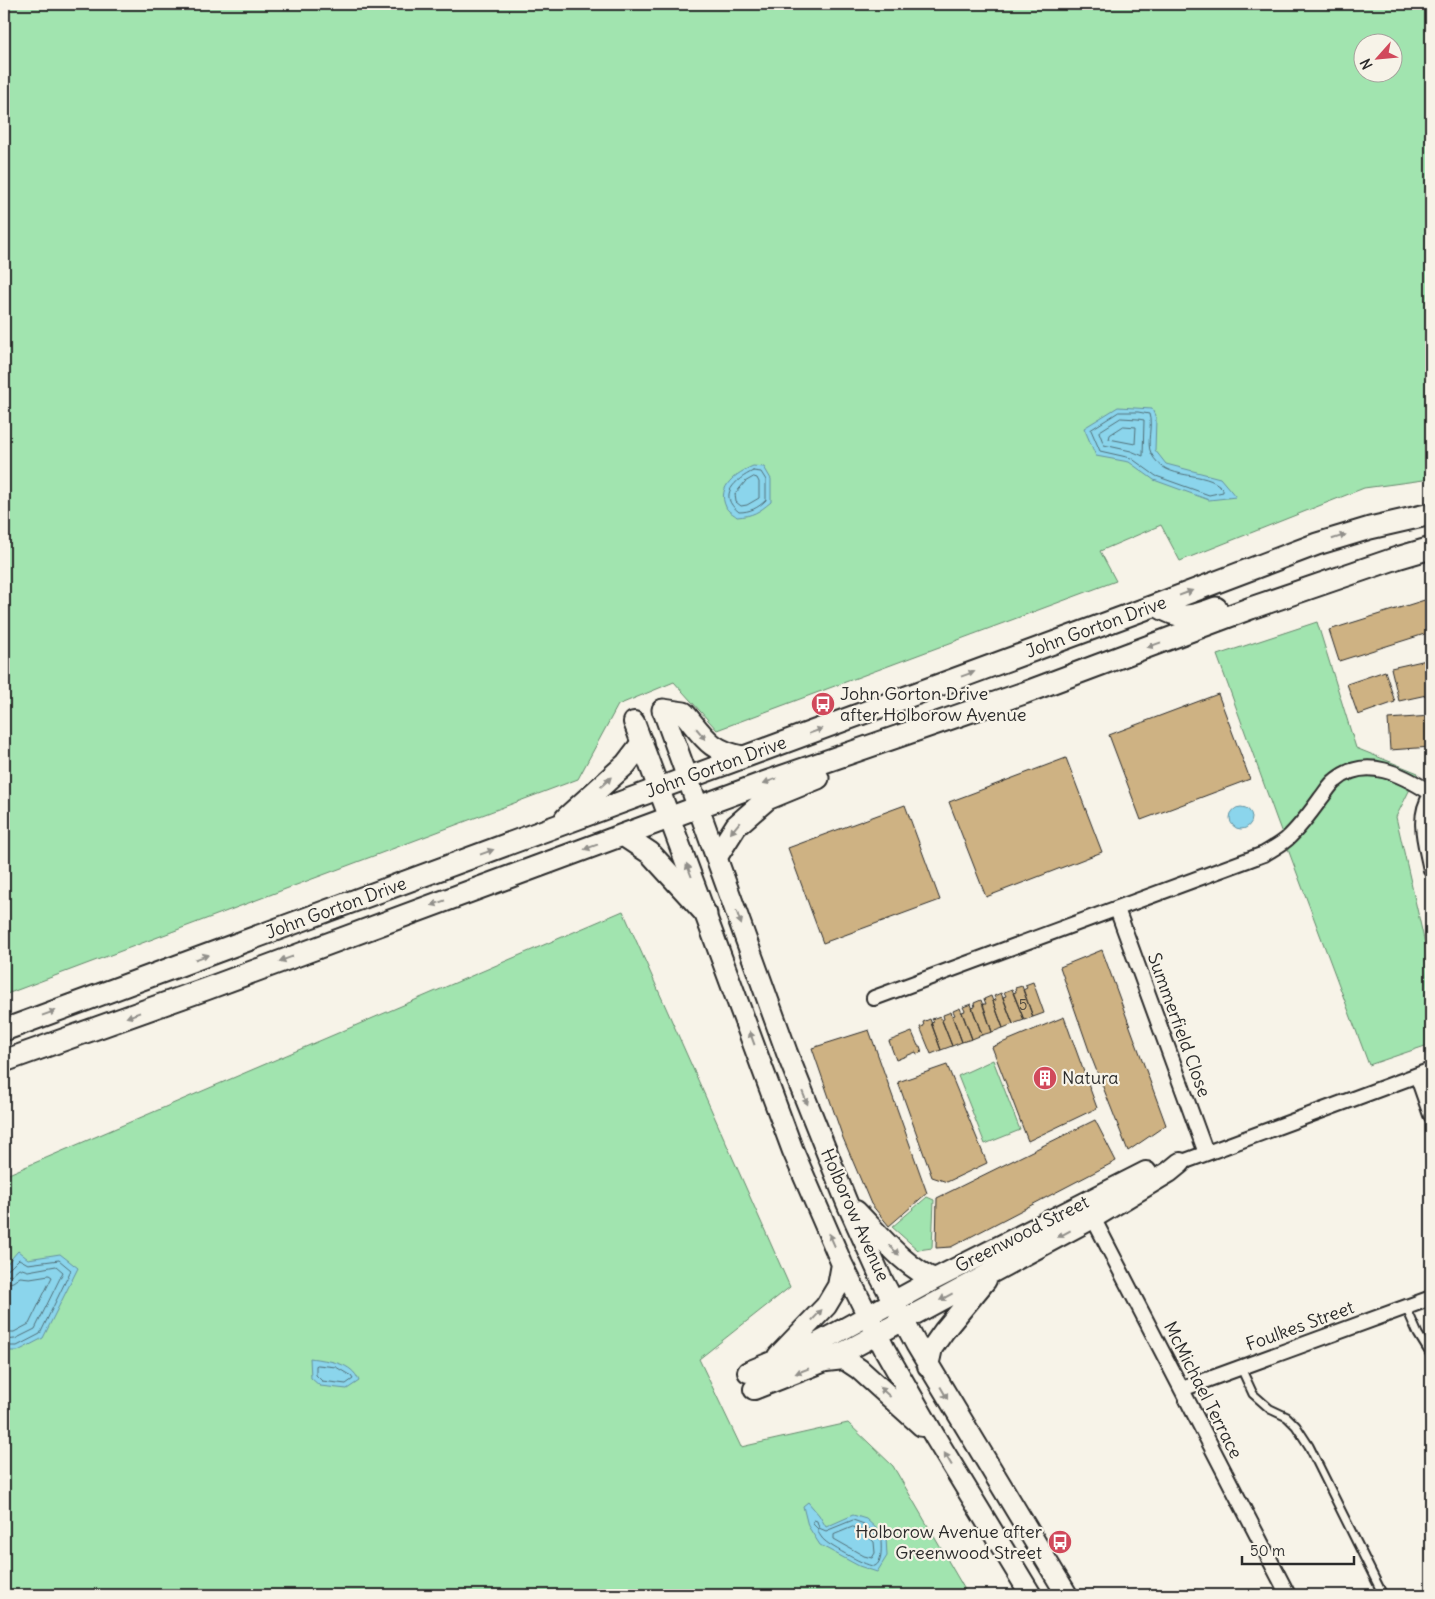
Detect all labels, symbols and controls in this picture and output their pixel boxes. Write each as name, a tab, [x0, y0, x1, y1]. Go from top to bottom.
north arrow	[1352, 32, 1402, 82]
text: N	[1356, 56, 1377, 72]
one-way arrow	[1331, 533, 1346, 541]
one-way arrow	[1179, 589, 1193, 597]
street label: John Gorton Drive	[1022, 590, 1169, 663]
one-way arrow	[1146, 641, 1161, 649]
one-way arrow	[961, 670, 976, 677]
place label: John Gorton Drive after Holborow Avenue	[840, 682, 1027, 726]
bus stop icon: John Gorton Drive after Holborow Avenue	[810, 691, 836, 717]
one-way arrow	[696, 727, 707, 740]
one-way arrow	[809, 727, 824, 735]
street label: John Gorton Drive	[642, 730, 789, 803]
one-way arrow	[600, 776, 612, 788]
one-way arrow	[762, 777, 777, 785]
one-way arrow	[730, 821, 741, 834]
one-way arrow	[583, 843, 598, 851]
one-way arrow	[479, 848, 494, 855]
one-way arrow	[685, 862, 692, 877]
street label: John Gorton Drive	[262, 871, 409, 944]
one-way arrow	[431, 900, 446, 907]
one-way arrow	[735, 911, 743, 926]
street label: Summerfield Close	[1143, 950, 1216, 1100]
one-way arrow	[195, 953, 210, 961]
one-way arrow	[278, 955, 293, 963]
house number: 5	[1019, 995, 1027, 1014]
one-way arrow	[42, 1009, 57, 1016]
one-way arrow	[125, 1011, 140, 1019]
one-way arrow	[747, 1031, 755, 1046]
building icon: Natura	[1032, 1065, 1058, 1091]
place label: Natura	[1062, 1066, 1119, 1089]
one-way arrow	[802, 1091, 810, 1105]
street label: Holborow Avenue	[816, 1145, 895, 1285]
street label: Greenwood Street	[951, 1190, 1092, 1277]
one-way arrow	[1057, 1230, 1071, 1238]
one-way arrow	[827, 1233, 835, 1247]
one-way arrow	[888, 1243, 900, 1255]
one-way arrow	[939, 1293, 953, 1301]
street label: Foulkes Street	[1243, 1295, 1357, 1356]
one-way arrow	[811, 1309, 823, 1321]
street label: McMichael Terrace	[1159, 1317, 1248, 1462]
one-way arrow	[794, 1367, 809, 1375]
one-way arrow	[940, 1386, 949, 1399]
one-way arrow	[879, 1387, 892, 1398]
one-way arrow	[944, 1453, 953, 1466]
place label: Holborow Avenue after Greenwood Street	[855, 1520, 1043, 1564]
bus stop icon: Holborow Avenue after Greenwood Street	[1047, 1529, 1073, 1555]
scale bar	[1242, 1534, 1355, 1566]
text: 50 m	[1250, 1541, 1285, 1560]

